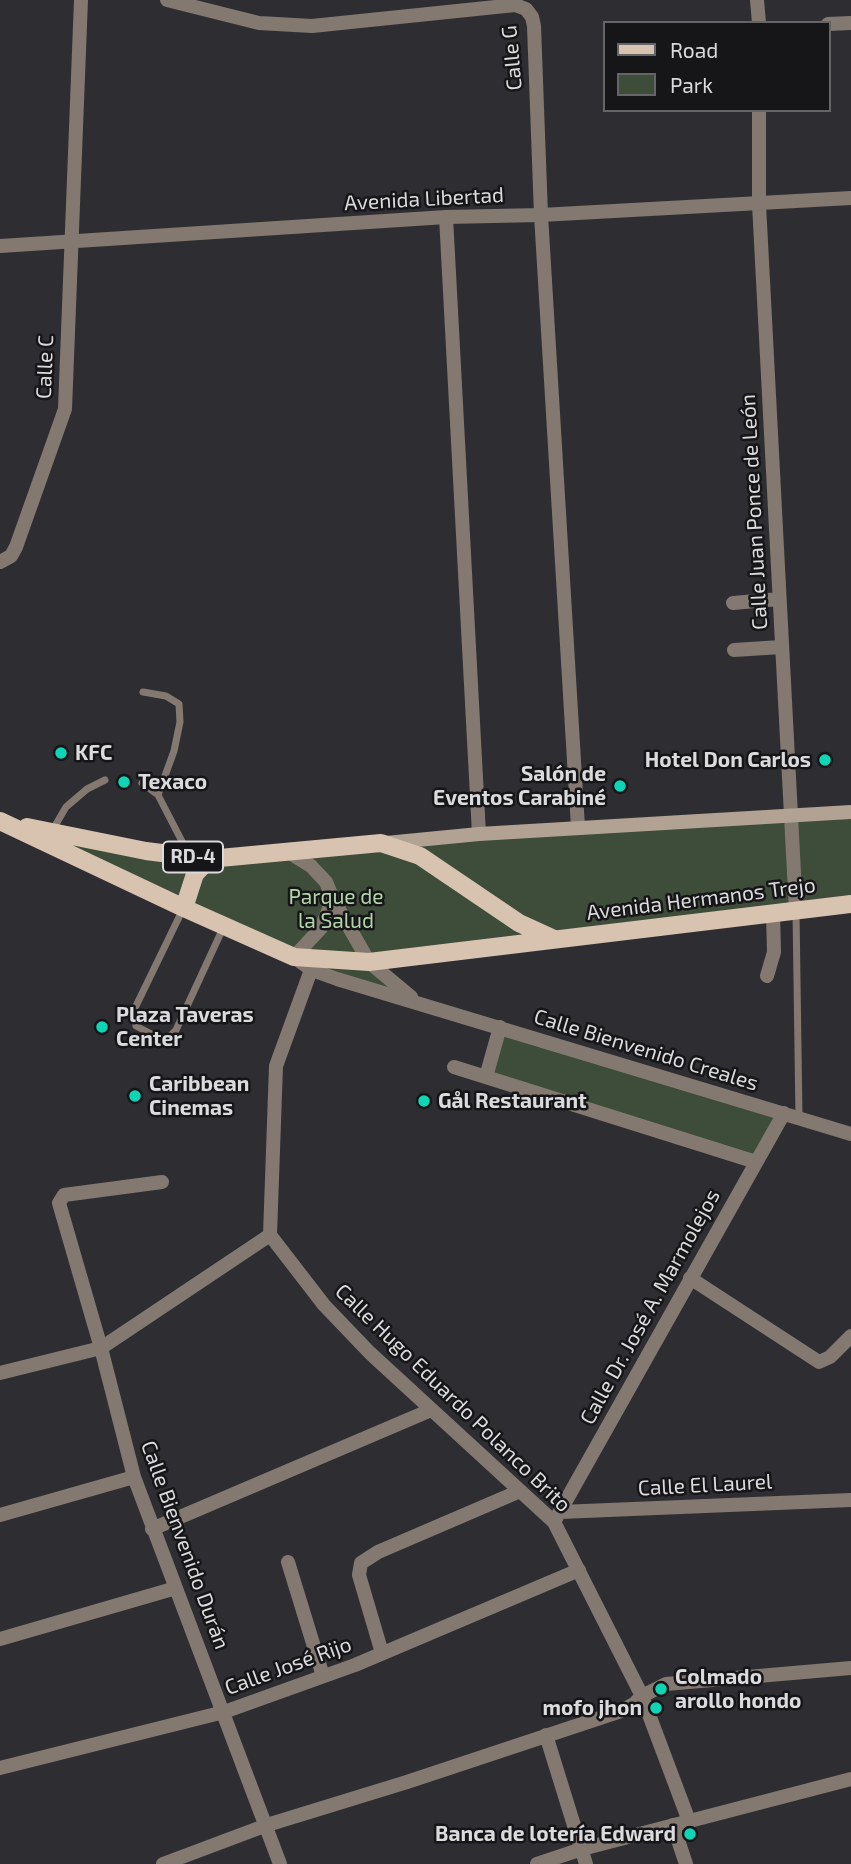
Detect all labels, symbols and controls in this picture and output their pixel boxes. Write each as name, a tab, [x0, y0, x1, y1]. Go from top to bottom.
legend	[602, 21, 830, 112]
street label: Calle G	[497, 24, 527, 92]
text: Road	[670, 37, 718, 62]
text: Park	[670, 72, 713, 97]
street label: Avenida Libertad	[344, 182, 504, 216]
street label: Calle C	[31, 335, 59, 399]
street label: Calle Juan Ponce de León	[735, 393, 773, 631]
place label: KFC	[75, 740, 112, 766]
marker: KFC	[53, 745, 69, 761]
place label: Hotel Don Carlos	[645, 747, 811, 773]
marker: Hotel Don Carlos	[817, 752, 833, 768]
place label: Salón de Eventos Carabiné	[433, 761, 606, 811]
place label: Texaco	[138, 769, 207, 795]
marker: Texaco	[116, 774, 132, 790]
marker: Salón de Eventos Carabiné	[612, 778, 628, 794]
road number: RD-4	[163, 842, 223, 872]
street label: Avenida Hermanos Trejo	[585, 872, 817, 926]
park label: Parque de la Salud	[288, 884, 384, 934]
place label: Plaza Taveras Center	[116, 1002, 254, 1052]
street label: Calle Bienvenido Creales	[531, 1004, 761, 1096]
marker: Plaza Taveras Center	[94, 1019, 110, 1035]
place label: Caribbean Cinemas	[149, 1071, 249, 1121]
marker: Caribbean Cinemas	[127, 1088, 143, 1104]
place label: Gål Restaurant	[438, 1088, 587, 1114]
marker: Gål Restaurant	[416, 1093, 432, 1109]
street label: Calle Dr. José A. Marmolejos	[575, 1185, 725, 1429]
street label: Calle Hugo Eduardo Polanco Brito	[330, 1279, 576, 1517]
street label: Calle Bienvenido Durán	[136, 1437, 234, 1653]
street label: Calle El Laurel	[637, 1469, 773, 1501]
street label: Calle José Rijo	[221, 1631, 355, 1701]
place label: Colmado arollo hondo	[675, 1664, 801, 1714]
marker: Colmado arollo hondo	[653, 1681, 669, 1697]
place label: mofo jhon	[542, 1695, 642, 1721]
marker: mofo jhon	[648, 1700, 664, 1716]
place label: Banca de lotería Edward	[435, 1821, 676, 1847]
marker: Banca de lotería Edward	[682, 1826, 698, 1842]

